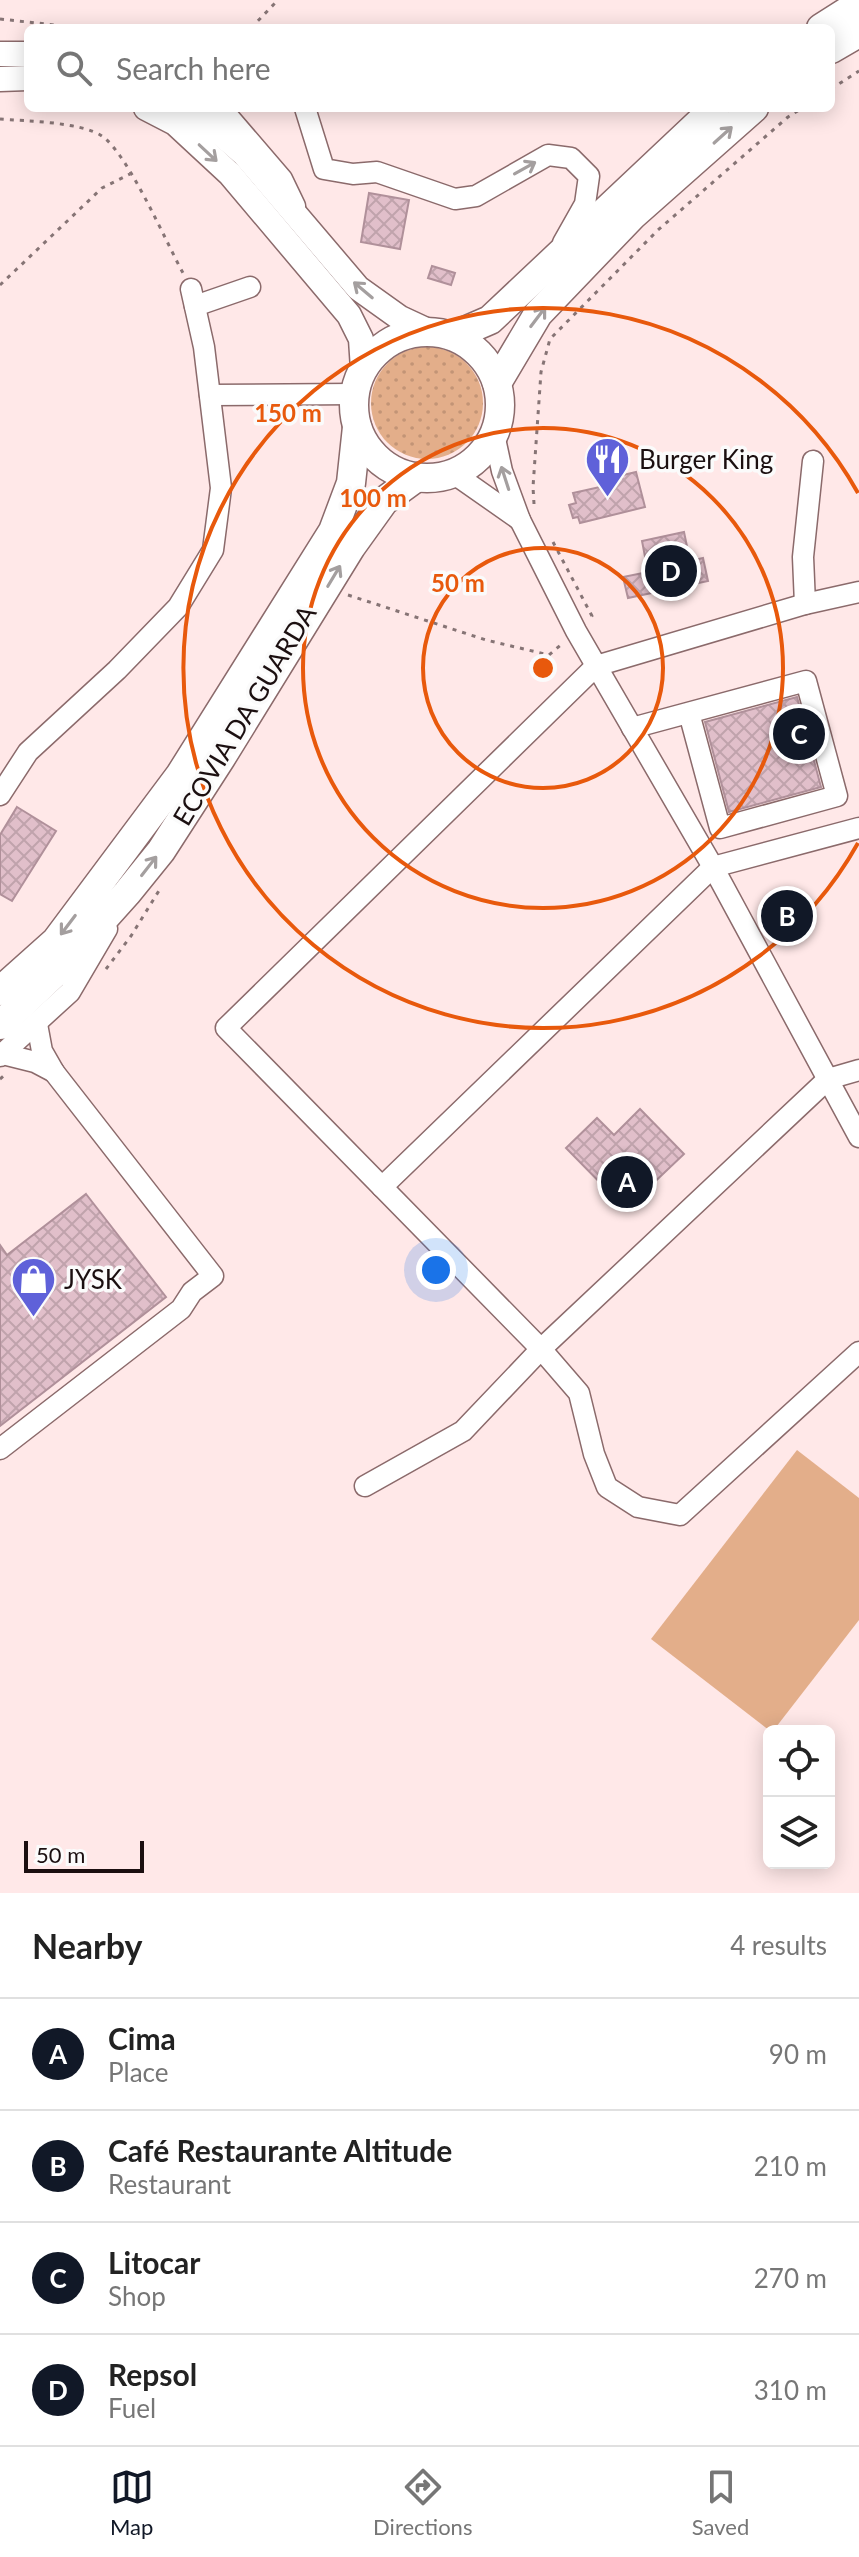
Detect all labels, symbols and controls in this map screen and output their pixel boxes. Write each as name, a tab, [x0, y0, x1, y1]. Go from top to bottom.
search box	[24, 24, 835, 112]
icon: search	[52, 46, 96, 90]
text: Search here	[116, 50, 271, 86]
one-way arrow	[713, 127, 733, 145]
one-way arrow	[198, 144, 218, 163]
one-way arrow	[513, 160, 536, 176]
one-way arrow	[353, 281, 373, 299]
one-way arrow	[529, 307, 546, 328]
text: 150 m	[254, 398, 322, 427]
restaurant icon: Burger King	[584, 435, 632, 498]
place label: Burger King	[639, 443, 773, 475]
one-way arrow	[497, 465, 512, 491]
text: 100 m	[339, 483, 407, 512]
pin: D	[645, 541, 697, 601]
one-way arrow	[326, 565, 342, 588]
text: 50 m	[431, 568, 485, 597]
street label: ECOVIA DA GUARDA	[166, 599, 323, 831]
centre of rings	[529, 654, 557, 682]
pin: C	[773, 704, 825, 764]
one-way arrow	[140, 856, 157, 877]
pin: B	[761, 886, 813, 946]
one-way arrow	[60, 913, 77, 935]
pin: A	[601, 1152, 653, 1212]
your location	[416, 1250, 456, 1290]
shop icon: JYSK	[9, 1255, 57, 1318]
place label: JYSK	[64, 1263, 123, 1295]
map controls	[763, 1725, 835, 1869]
button: locate	[763, 1725, 835, 1797]
button: layers	[763, 1797, 835, 1869]
scale bar	[24, 1837, 144, 1873]
text: 50 m	[36, 1841, 85, 1868]
text: Nearby	[32, 1925, 143, 1966]
text: 4 results	[730, 1929, 827, 1961]
text: Cima	[108, 2020, 176, 2056]
text: A	[49, 2038, 67, 2070]
text: 90 m	[769, 2038, 827, 2070]
text: Place	[108, 2056, 169, 2088]
text: Café Restaurante Altitude	[108, 2132, 452, 2168]
text: B	[49, 2150, 67, 2182]
text: 210 m	[754, 2150, 827, 2182]
text: Restaurant	[108, 2168, 231, 2200]
text: Litocar	[108, 2244, 200, 2280]
text: C	[49, 2262, 67, 2294]
text: 270 m	[754, 2262, 827, 2294]
text: Shop	[108, 2280, 166, 2312]
text: Repsol	[108, 2356, 197, 2392]
text: D	[48, 2374, 68, 2406]
text: 310 m	[754, 2374, 827, 2406]
text: Fuel	[108, 2392, 156, 2424]
tab: Map	[110, 2465, 154, 2540]
tab: Directions	[373, 2465, 472, 2540]
tab: Saved	[692, 2465, 749, 2540]

